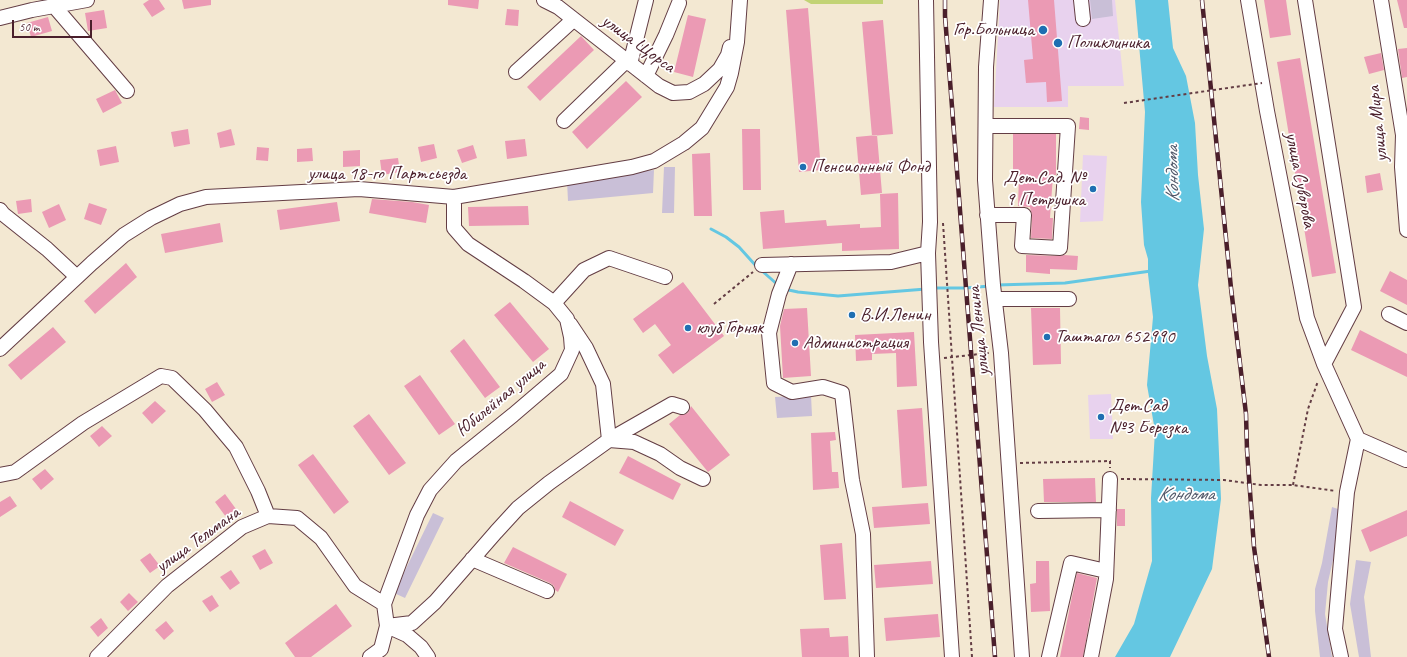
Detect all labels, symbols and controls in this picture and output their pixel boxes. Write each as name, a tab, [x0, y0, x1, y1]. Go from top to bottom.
street label: улица Щорса	[597, 10, 679, 78]
scale bar	[14, 12, 94, 38]
text: 50 m	[19, 19, 39, 35]
place label: Гор.Больница	[953, 19, 1034, 41]
marker: Гор.Больница	[1037, 24, 1049, 36]
place label: Поликлиника	[1067, 32, 1149, 54]
marker: Поликлиника	[1052, 37, 1064, 49]
street label: улица Мира	[1363, 85, 1393, 163]
street label: улица Суворова	[1280, 130, 1320, 230]
water label: Кондома	[1161, 146, 1185, 202]
place label: Пенсионный Фонд	[811, 156, 930, 178]
marker: Пенсионный Фонд	[798, 162, 808, 172]
street label: улица 18-го Партсьезда	[308, 163, 466, 185]
place label: Дет.Сад. № 9 Петрушка	[1003, 167, 1085, 211]
marker: Дет.Сад. № 9 Петрушка	[1088, 184, 1098, 194]
street label: улица Ленина	[963, 285, 995, 377]
place label: В.И.Ленин	[860, 304, 930, 326]
marker: В.И.Ленин	[847, 310, 857, 320]
place label: клуб Горняк	[696, 317, 763, 339]
marker: клуб Горняк	[683, 323, 693, 333]
place label: Таштагол 652990	[1055, 326, 1175, 348]
place label: Администрация	[803, 332, 908, 354]
marker: Таштагол 652990	[1042, 332, 1052, 342]
marker: Администрация	[790, 338, 800, 348]
street label: Юбилейная улица	[452, 354, 550, 442]
place label: Дет.Сад №3 Березка	[1109, 395, 1188, 439]
marker: Дет.Сад №3 Березка	[1096, 412, 1106, 422]
water label: Кондома	[1158, 483, 1214, 507]
street label: улица Тельмана	[151, 502, 245, 578]

